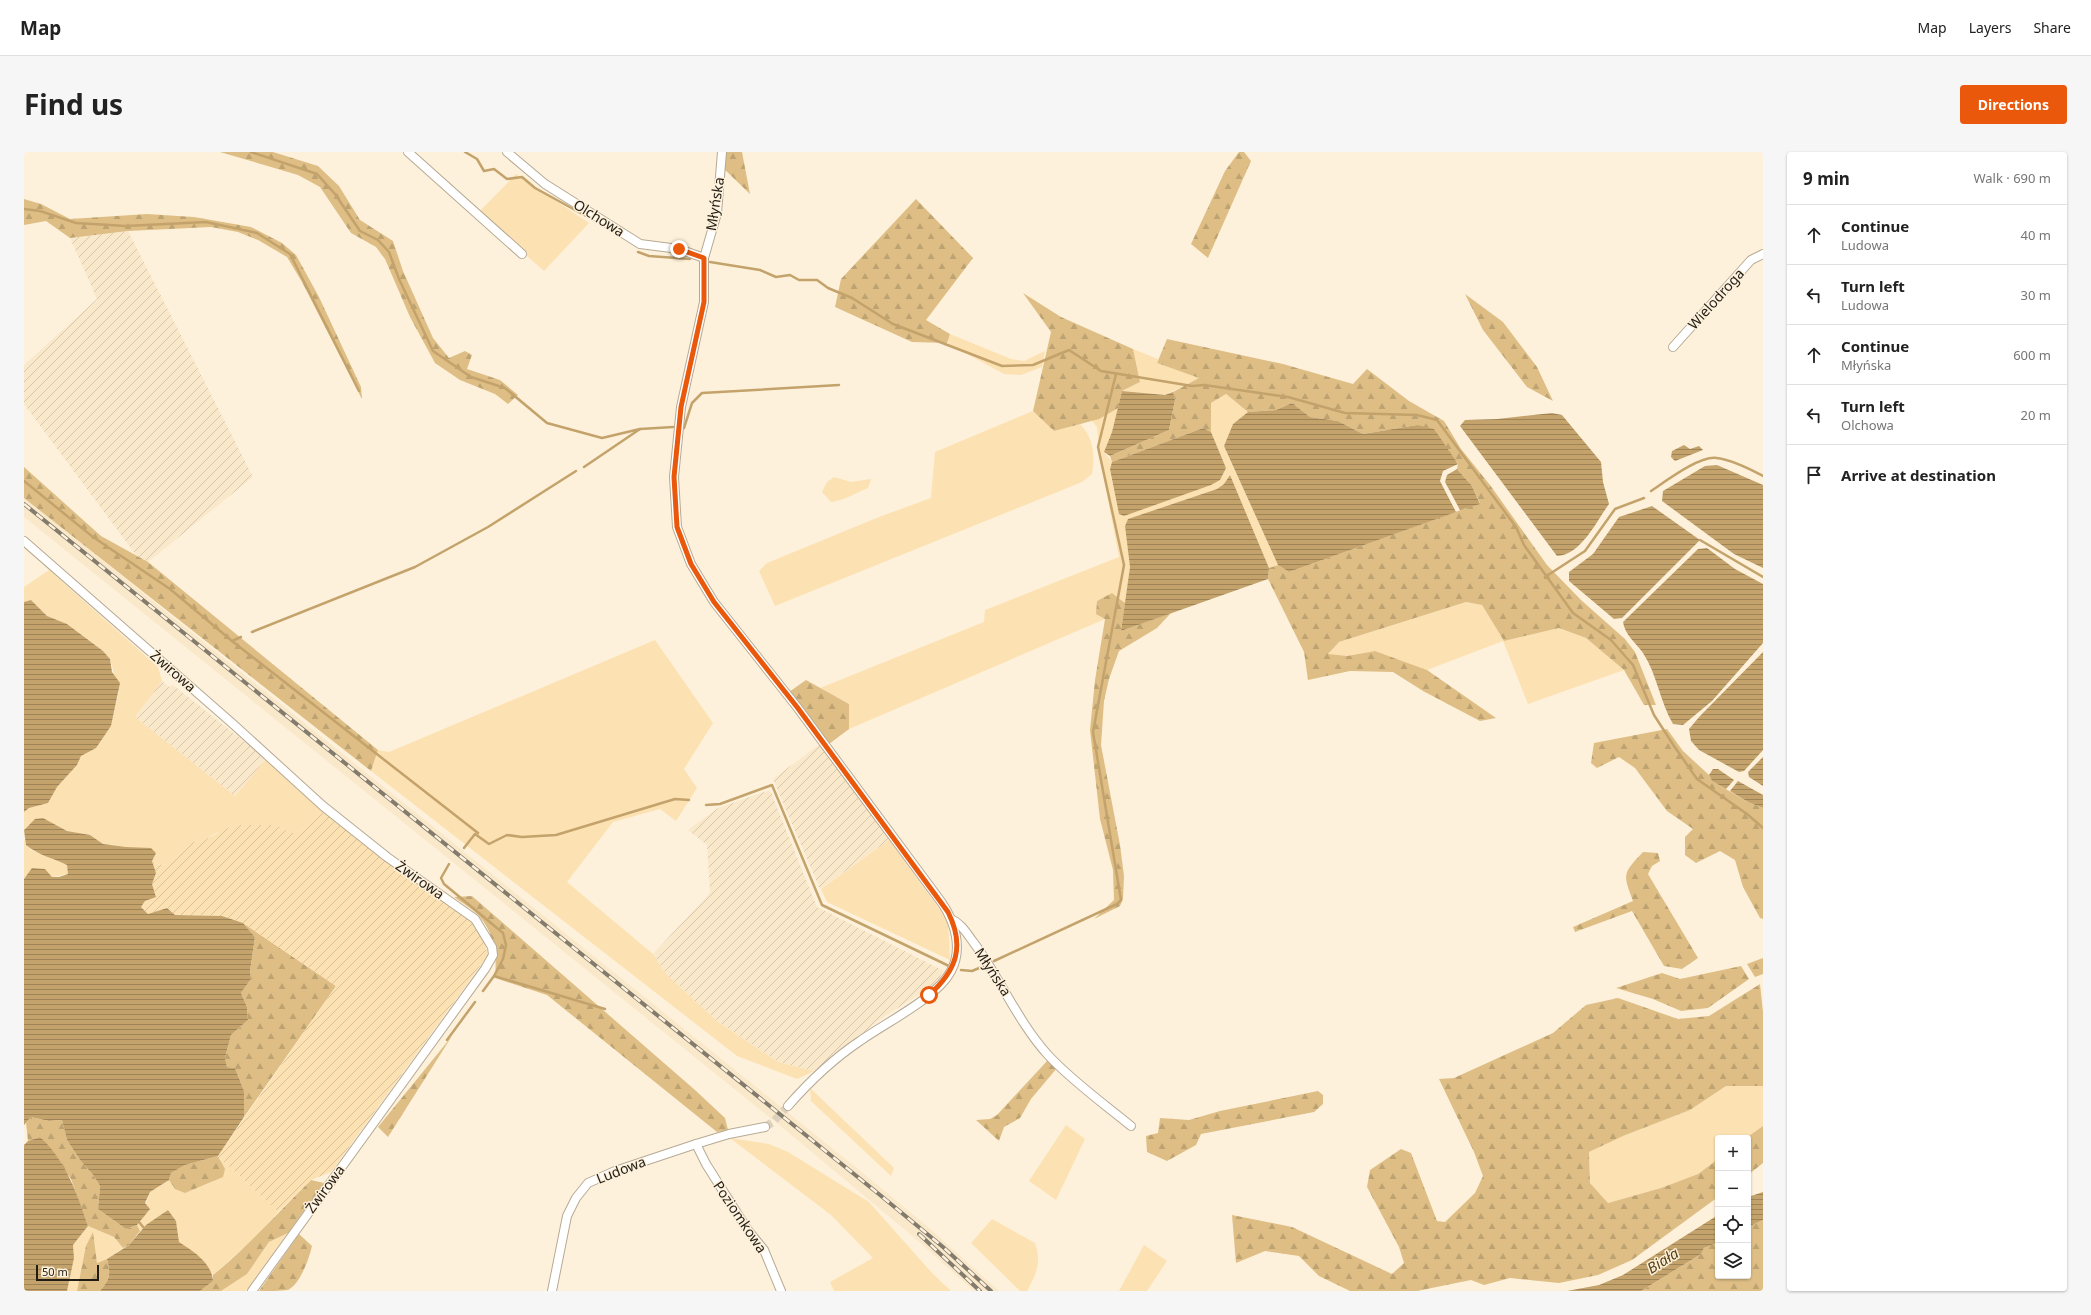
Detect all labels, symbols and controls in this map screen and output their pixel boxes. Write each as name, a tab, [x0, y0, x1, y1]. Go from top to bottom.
text: Map	[20, 15, 61, 41]
text: Map	[1918, 18, 1947, 37]
text: Layers	[1969, 18, 2011, 37]
text: Share	[2033, 18, 2071, 37]
text: Find us	[24, 85, 123, 123]
button: Directions	[1960, 85, 2067, 124]
text: 9 min	[1803, 167, 1850, 190]
text: Walk · 690 m	[1973, 169, 2051, 187]
street label: Młyńska	[701, 176, 728, 232]
street label: Olchowa	[570, 194, 628, 241]
text: Continue	[1841, 216, 1909, 236]
icon: ahead	[1803, 224, 1825, 246]
text: 40 m	[2021, 226, 2051, 244]
text: Ludowa	[1841, 236, 1889, 254]
route end	[670, 240, 688, 258]
street label: Wielodroga	[1683, 264, 1748, 333]
text: Turn left	[1841, 276, 1905, 296]
icon: left	[1803, 284, 1825, 306]
text: 30 m	[2021, 286, 2051, 304]
text: Ludowa	[1841, 296, 1889, 314]
text: Continue	[1841, 336, 1909, 356]
icon: ahead	[1803, 344, 1825, 366]
text: 600 m	[2013, 346, 2051, 364]
text: Młyńska	[1841, 356, 1891, 374]
text: Turn left	[1841, 396, 1905, 416]
icon: left	[1803, 404, 1825, 426]
text: 20 m	[2021, 406, 2051, 424]
text: Olchowa	[1841, 416, 1894, 434]
icon: arrive	[1803, 464, 1825, 486]
text: Arrive at destination	[1841, 465, 1996, 485]
street label: Żwirowa	[146, 645, 200, 696]
street label: Żwirowa	[392, 856, 448, 903]
street label: Młyńska	[971, 944, 1016, 1000]
route start	[920, 986, 938, 1004]
map controls	[1715, 1135, 1751, 1279]
button: +	[1715, 1135, 1751, 1171]
street label: Ludowa	[593, 1151, 648, 1188]
street label: Żwirowa	[301, 1161, 349, 1217]
button: −	[1715, 1171, 1751, 1207]
street label: Poziomkowa	[709, 1177, 772, 1256]
button: locate	[1715, 1207, 1751, 1243]
water label: Biała	[1643, 1242, 1682, 1278]
button: layers	[1715, 1243, 1751, 1279]
scale bar	[36, 1263, 99, 1282]
text: 50 m	[42, 1264, 68, 1279]

